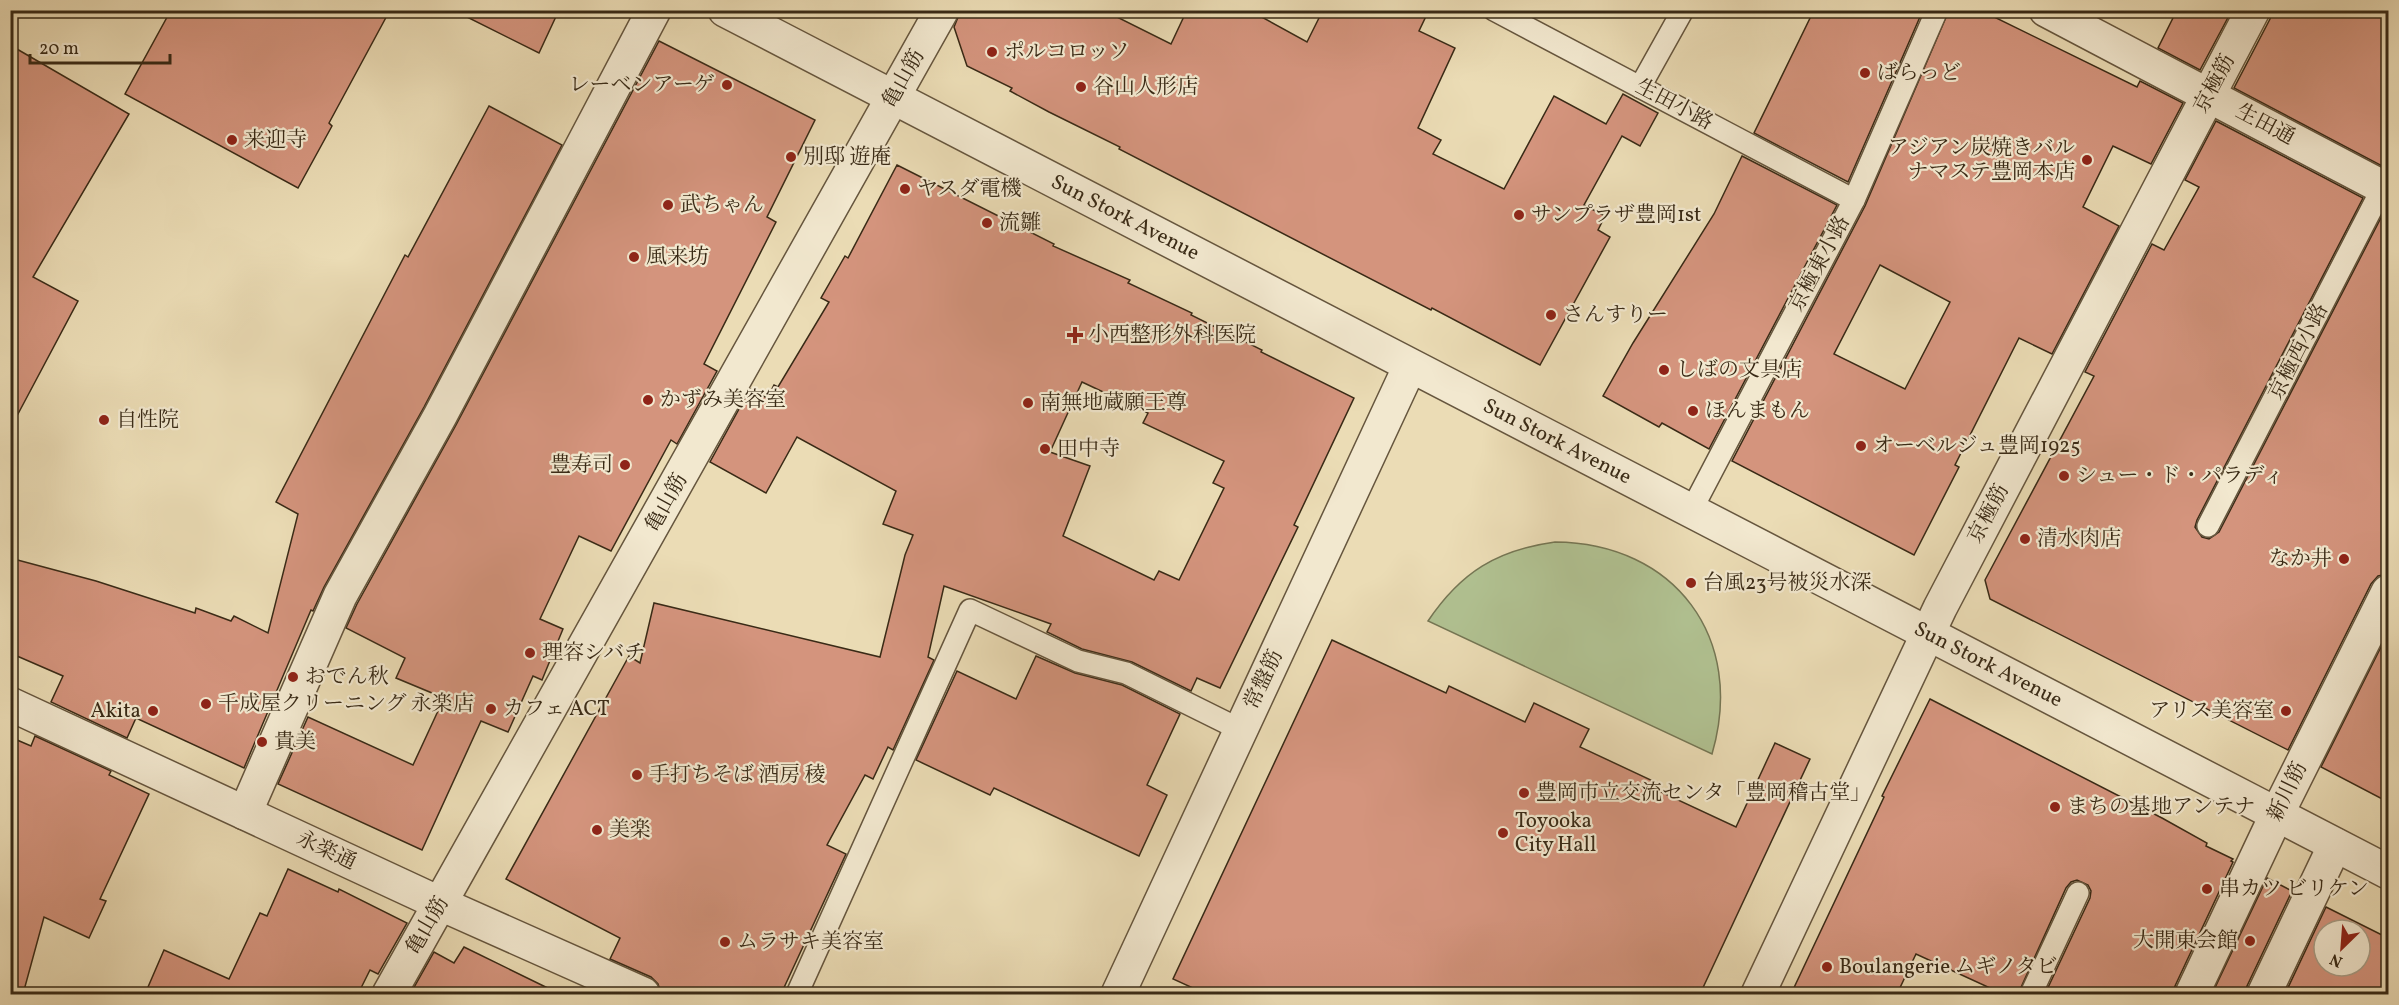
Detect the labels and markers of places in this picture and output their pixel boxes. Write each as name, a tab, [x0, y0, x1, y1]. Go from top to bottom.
place label: ポルコロッソ	[1004, 38, 1130, 67]
marker: ポルコロッソ	[985, 45, 999, 59]
place label: ばらっど	[1877, 59, 1961, 88]
marker: ばらっど	[1858, 66, 1872, 80]
place label: レーベンアーゲ	[569, 71, 715, 100]
place label: 谷山人形店	[1093, 73, 1198, 102]
marker: レーベンアーゲ	[720, 78, 734, 92]
marker: 谷山人形店	[1074, 80, 1088, 94]
place label: 来迎寺	[244, 126, 307, 155]
marker: 来迎寺	[225, 133, 239, 147]
place label: アジアン炭焼きバル ナマステ豊岡本店	[1888, 134, 2075, 187]
place label: 別邸 遊庵	[803, 143, 891, 172]
marker: 別邸 遊庵	[784, 150, 798, 164]
marker: アジアン炭焼きバル ナマステ豊岡本店	[2080, 153, 2094, 167]
place label: ヤスダ電機	[917, 175, 1022, 204]
marker: ヤスダ電機	[898, 182, 912, 196]
place label: 武ちゃん	[680, 191, 764, 220]
marker: 武ちゃん	[661, 198, 675, 212]
place label: サンプラザ豊岡1st	[1531, 201, 1701, 230]
marker: サンプラザ豊岡1st	[1512, 208, 1526, 222]
place label: 流雛	[999, 209, 1041, 238]
marker: 流雛	[980, 216, 994, 230]
place label: 風来坊	[646, 243, 709, 272]
marker: 風来坊	[627, 250, 641, 264]
place label: さんすりー	[1563, 301, 1668, 330]
marker: さんすりー	[1544, 308, 1558, 322]
place label: 小西整形外科医院	[1088, 321, 1256, 350]
marker: 小西整形外科医院	[1066, 326, 1084, 344]
place label: しばの文具店	[1676, 356, 1802, 385]
marker: しばの文具店	[1657, 363, 1671, 377]
place label: かずみ美容室	[660, 386, 786, 415]
place label: 南無地蔵願王尊	[1040, 389, 1187, 418]
marker: かずみ美容室	[641, 393, 655, 407]
marker: 南無地蔵願王尊	[1021, 396, 1035, 410]
place label: ほんまもん	[1705, 397, 1810, 426]
marker: ほんまもん	[1686, 404, 1700, 418]
place label: 自性院	[116, 406, 179, 435]
marker: 自性院	[97, 413, 111, 427]
place label: オーベルジュ豊岡1925	[1873, 432, 2080, 461]
place label: 田中寺	[1057, 435, 1120, 464]
marker: オーベルジュ豊岡1925	[1854, 439, 1868, 453]
marker: 田中寺	[1038, 442, 1052, 456]
place label: 豊寿司	[550, 451, 613, 480]
marker: 豊寿司	[618, 458, 632, 472]
place label: シュー・ド・パラディ	[2076, 462, 2284, 491]
marker: シュー・ド・パラディ	[2057, 469, 2071, 483]
place label: 清水肉店	[2037, 525, 2121, 554]
marker: 清水肉店	[2018, 532, 2032, 546]
place label: なか井	[2269, 545, 2332, 574]
marker: なか井	[2337, 552, 2351, 566]
place label: 台風23号被災水深	[1703, 569, 1871, 598]
marker: 台風23号被災水深	[1684, 576, 1698, 590]
place label: 理容シバチ	[542, 639, 646, 668]
marker: 理容シバチ	[523, 646, 537, 660]
place label: おでん秋	[305, 663, 389, 692]
marker: おでん秋	[286, 670, 300, 684]
place label: 千成屋クリーニング 永楽店	[218, 690, 474, 719]
place label: カフェ ACT	[503, 695, 610, 724]
place label: Akita	[91, 697, 141, 726]
marker: 千成屋クリーニング 永楽店	[199, 697, 213, 711]
place label: アリス美容室	[2149, 697, 2274, 726]
marker: カフェ ACT	[484, 702, 498, 716]
marker: Akita	[146, 704, 160, 718]
marker: アリス美容室	[2279, 704, 2293, 718]
place label: 貴美	[274, 728, 316, 757]
marker: 貴美	[255, 735, 269, 749]
place label: 手打ちそば 酒房 稜	[649, 761, 825, 790]
marker: 手打ちそば 酒房 稜	[630, 768, 644, 782]
place label: 豊岡市立交流センタ「豊岡稽古堂」	[1536, 779, 1871, 808]
marker: 豊岡市立交流センタ「豊岡稽古堂」	[1517, 786, 1531, 800]
place label: まちの基地アンテナ	[2067, 793, 2255, 822]
marker: まちの基地アンテナ	[2048, 800, 2062, 814]
place label: Toyooka City Hall	[1515, 807, 1596, 860]
place label: 美楽	[609, 816, 651, 845]
marker: 美楽	[590, 823, 604, 837]
marker: Toyooka City Hall	[1496, 826, 1510, 840]
place label: 串カツ ビリケン	[2219, 875, 2369, 904]
marker: 串カツ ビリケン	[2200, 882, 2214, 896]
place label: 大開東会館	[2133, 927, 2238, 956]
place label: ムラサキ美容室	[737, 928, 884, 957]
marker: 大開東会館	[2243, 934, 2257, 948]
marker: ムラサキ美容室	[718, 935, 732, 949]
place label: Boulangerie ムギノタビ	[1839, 953, 2057, 982]
marker: Boulangerie ムギノタビ	[1820, 960, 1834, 974]

